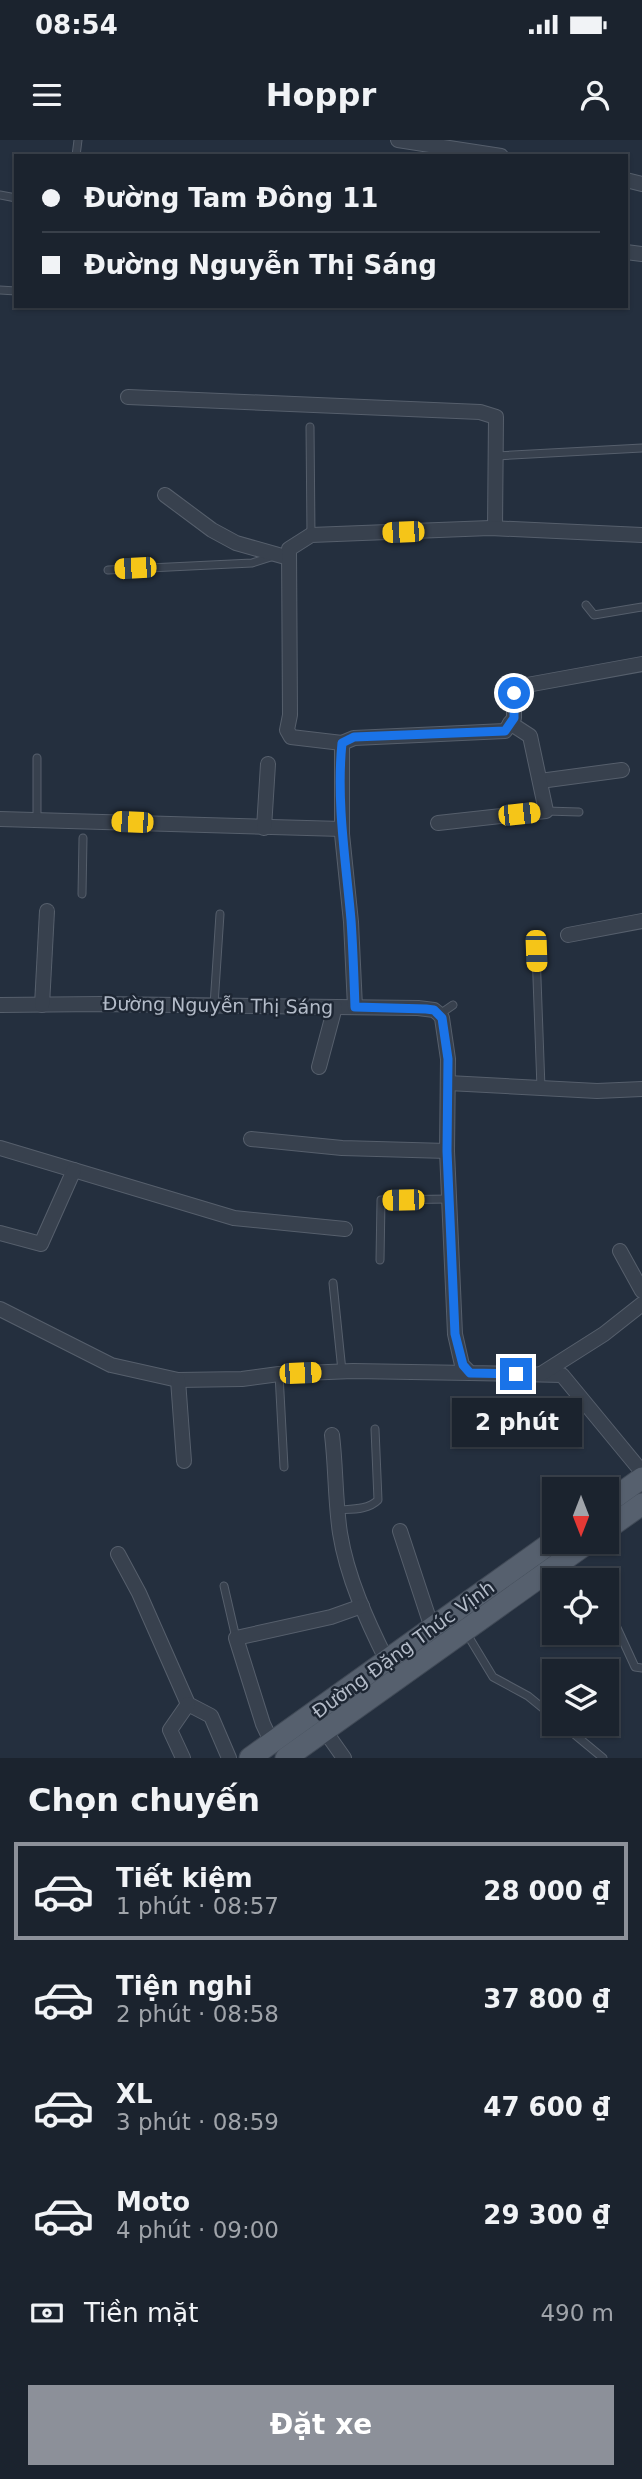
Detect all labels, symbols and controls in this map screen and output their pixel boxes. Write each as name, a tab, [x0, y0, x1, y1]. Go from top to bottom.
text: 08:54	[35, 10, 118, 40]
icon: menu	[28, 76, 66, 114]
text: Hoppr	[266, 76, 376, 114]
icon: person	[576, 76, 614, 114]
text: Đường Tam Đông 11	[84, 183, 378, 213]
text: Đường Nguyễn Thị Sáng	[84, 250, 437, 280]
car	[382, 521, 425, 543]
car	[114, 556, 157, 580]
route start	[498, 677, 530, 709]
car	[498, 801, 541, 827]
car	[111, 811, 154, 833]
car	[525, 930, 548, 972]
street label: Đường Nguyễn Thị Sáng	[103, 992, 333, 1018]
car	[382, 1189, 425, 1211]
route end	[500, 1358, 532, 1390]
car	[279, 1362, 322, 1384]
callout: 2 phút	[451, 1398, 581, 1448]
text: 2 phút	[475, 1409, 559, 1435]
north arrow	[542, 1477, 620, 1554]
map controls	[542, 1477, 619, 1736]
button: locate	[542, 1568, 619, 1645]
street label: Đường Đặng Thúc Vịnh	[308, 1576, 498, 1722]
button: layers	[542, 1659, 619, 1736]
text: Chọn chuyến	[28, 1781, 260, 1819]
icon: car	[32, 1860, 95, 1923]
text: Tiết kiệm	[116, 1863, 253, 1893]
text: 28 000 ₫	[483, 1876, 610, 1906]
text: 1 phút · 08:57	[116, 1893, 279, 1919]
icon: car	[32, 1968, 95, 2031]
text: Tiện nghi	[116, 1971, 252, 2001]
text: 37 800 ₫	[483, 1984, 610, 2014]
text: 2 phút · 08:58	[116, 2001, 279, 2027]
icon: car	[32, 2076, 95, 2139]
text: XL	[116, 2079, 153, 2109]
text: 47 600 ₫	[483, 2092, 610, 2122]
text: 3 phút · 08:59	[116, 2109, 279, 2135]
icon: car	[32, 2184, 95, 2247]
text: Moto	[116, 2187, 190, 2217]
text: 29 300 ₫	[483, 2200, 610, 2230]
text: 4 phút · 09:00	[116, 2217, 279, 2243]
icon: cash	[28, 2294, 66, 2332]
text: Tiền mặt	[84, 2298, 199, 2328]
text: 490 m	[540, 2300, 614, 2326]
button: Đặt xe	[28, 2385, 614, 2465]

